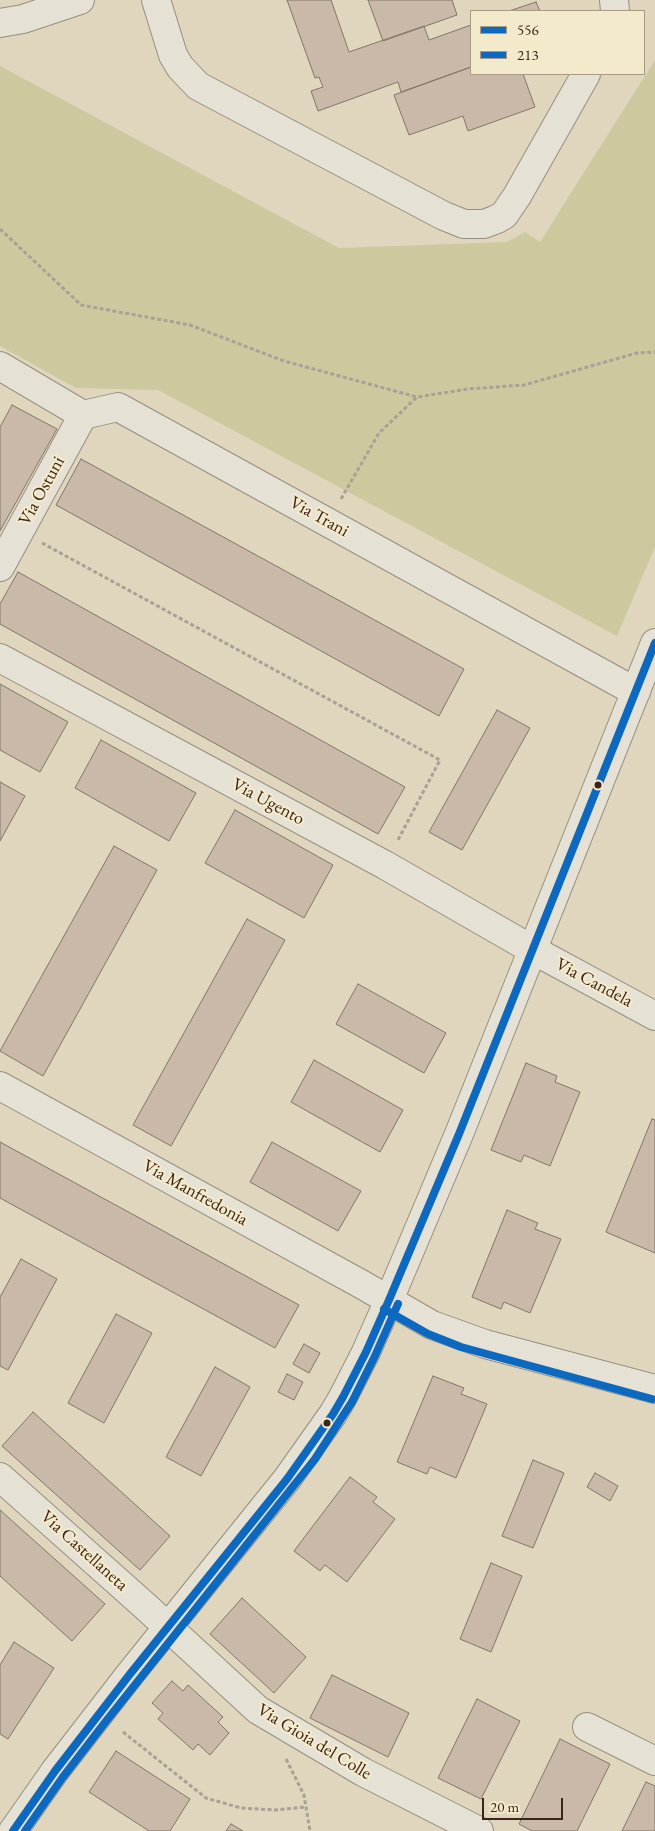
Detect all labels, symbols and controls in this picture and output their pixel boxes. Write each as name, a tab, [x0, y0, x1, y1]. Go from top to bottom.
legend	[470, 10, 645, 75]
text: 556	[517, 20, 539, 39]
text: 213	[517, 45, 539, 64]
street label: Via Ostuni	[14, 453, 70, 529]
street label: Via Trani	[286, 492, 352, 542]
street label: Via Ugento	[228, 774, 308, 830]
unlabelled marker	[593, 780, 603, 790]
street label: Via Candela	[552, 954, 636, 1012]
street label: Via Manfredonia	[139, 1155, 251, 1231]
unlabelled marker	[322, 1418, 332, 1428]
street label: Via Castellaneta	[36, 1506, 132, 1596]
street label: Via Gioia del Colle	[253, 1699, 375, 1785]
scale bar	[485, 1788, 566, 1820]
text: 20 m	[490, 1797, 519, 1816]

